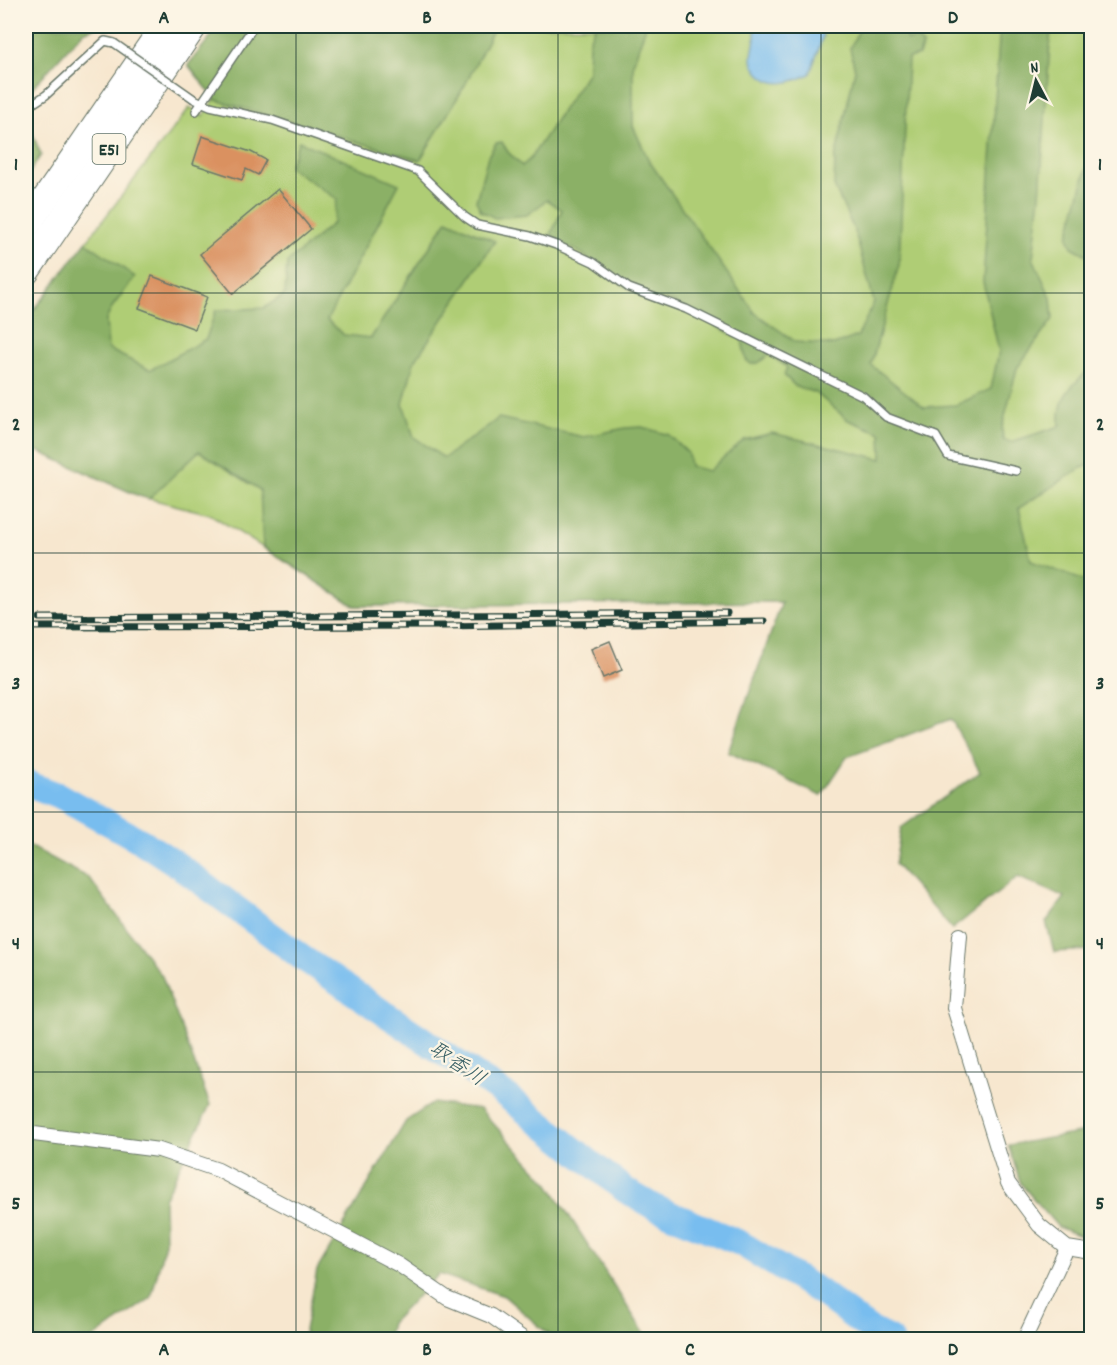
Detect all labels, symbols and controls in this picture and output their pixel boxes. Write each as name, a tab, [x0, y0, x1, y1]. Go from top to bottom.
text: A	[159, 5, 170, 33]
text: B	[422, 5, 432, 33]
text: C	[685, 5, 695, 33]
text: D	[948, 5, 959, 33]
north arrow	[1006, 51, 1066, 111]
text: N	[1029, 57, 1040, 80]
road number: E51	[92, 134, 126, 164]
text: 1	[14, 152, 18, 180]
text: 1	[1098, 152, 1102, 180]
text: 2	[12, 412, 20, 440]
text: 2	[1096, 412, 1104, 440]
text: 3	[12, 671, 20, 699]
text: 3	[1096, 671, 1104, 699]
text: 4	[12, 931, 20, 959]
text: 4	[1096, 931, 1104, 959]
water label: 取香川	[422, 1035, 491, 1096]
text: 5	[11, 1191, 21, 1219]
text: 5	[1095, 1191, 1105, 1219]
text: A	[159, 1337, 170, 1365]
text: B	[422, 1337, 432, 1365]
text: C	[685, 1337, 695, 1365]
text: D	[948, 1337, 959, 1365]

